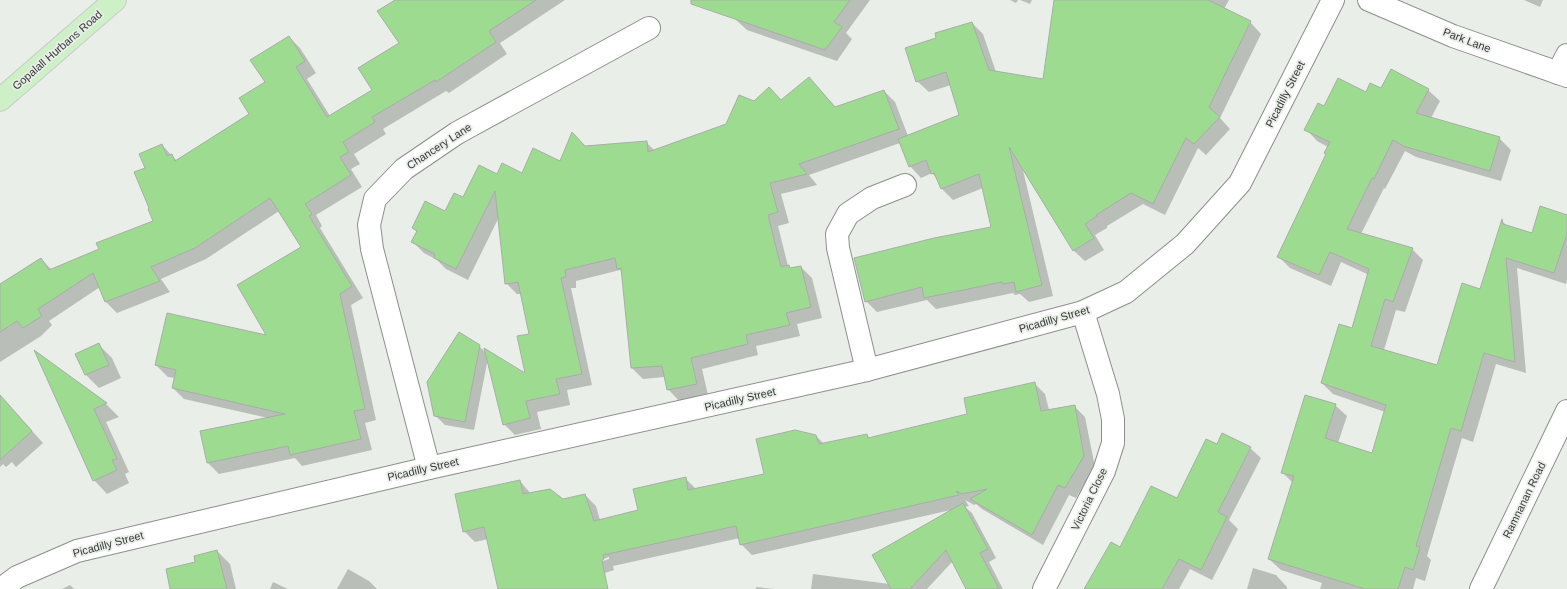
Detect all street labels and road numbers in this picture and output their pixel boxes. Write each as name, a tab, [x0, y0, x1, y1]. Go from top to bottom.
street label: Gopalall Hurbans Road	[10, 8, 104, 92]
street label: Park Lane	[1441, 25, 1493, 55]
street label: Picadilly Street	[1263, 59, 1307, 129]
street label: Chancery Lane	[404, 121, 474, 171]
street label: Picadilly Street	[1017, 303, 1091, 335]
street label: Picadilly Street	[703, 385, 777, 413]
street label: Picadilly Street	[386, 455, 460, 483]
street label: Ramnanan Road	[1500, 460, 1548, 540]
street label: Victoria Close	[1069, 466, 1109, 532]
street label: Picadilly Street	[71, 529, 145, 559]

